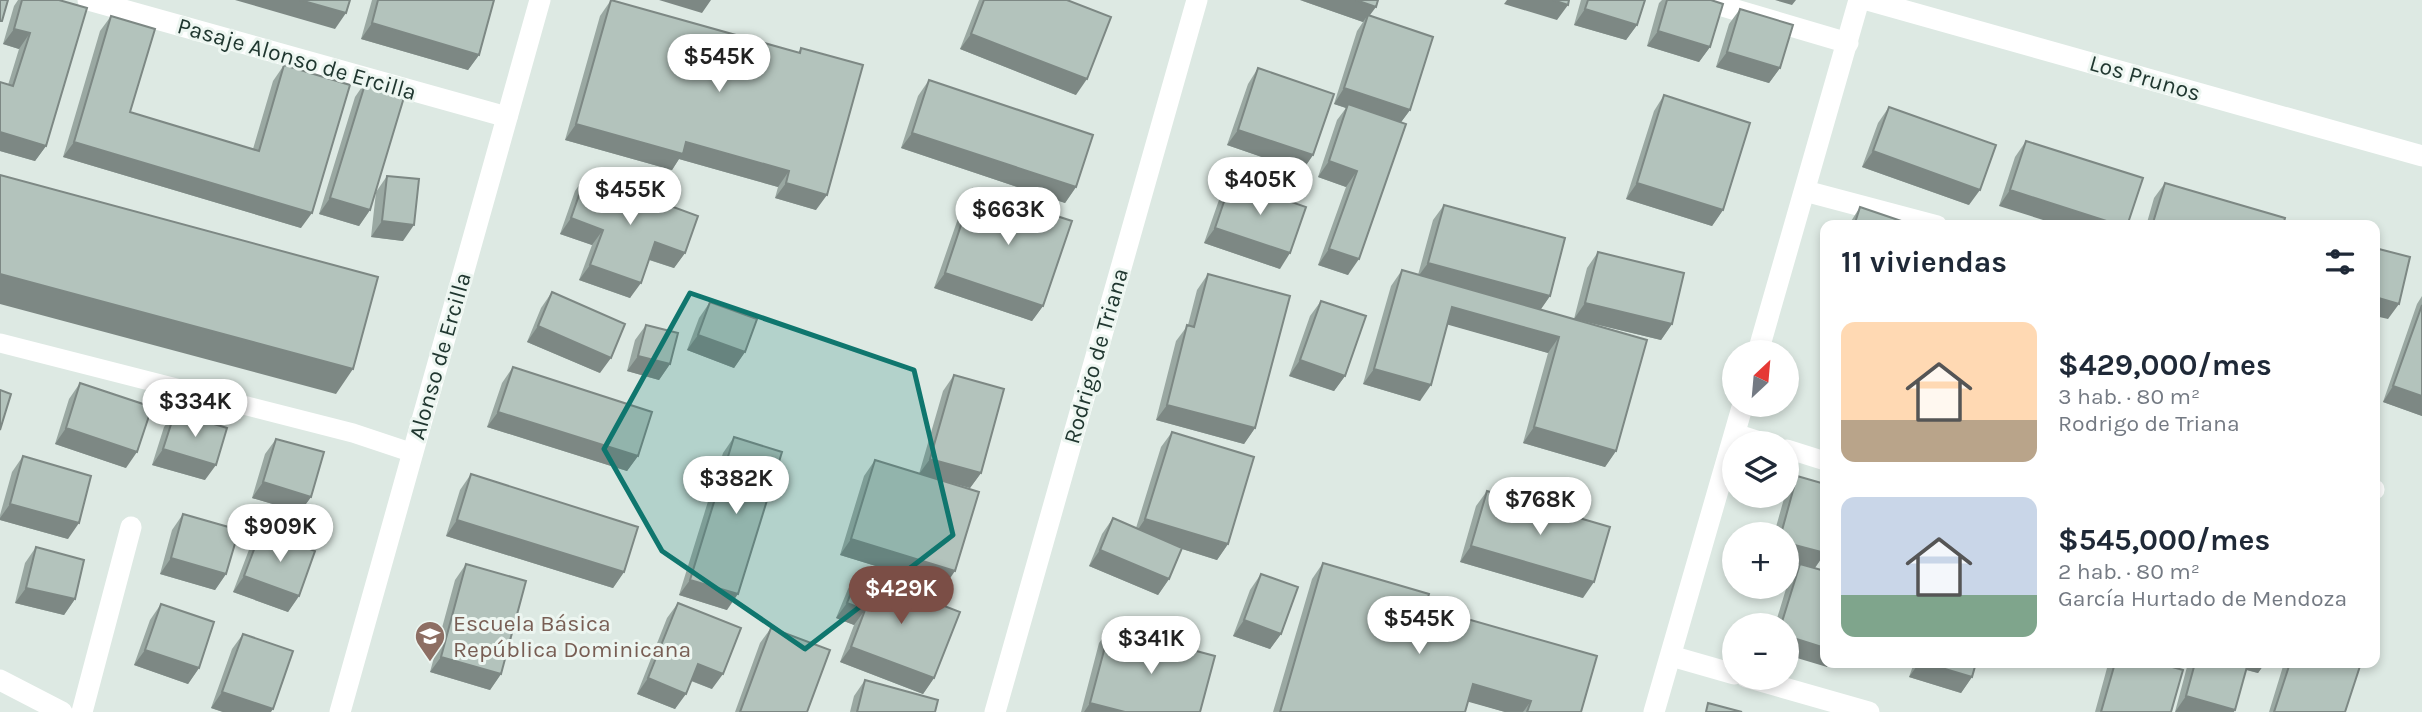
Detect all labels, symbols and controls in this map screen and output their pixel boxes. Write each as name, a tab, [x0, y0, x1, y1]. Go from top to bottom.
street label: Pasaje Alonso de Ercilla	[174, 12, 420, 106]
pin: $545K	[670, 34, 768, 94]
text: $545K	[683, 43, 755, 70]
street label: Los Prunos	[2086, 49, 2204, 107]
pin: $405K	[1211, 158, 1309, 217]
text: $405K	[1224, 166, 1296, 193]
pin: $455K	[581, 168, 679, 227]
text: $455K	[594, 176, 666, 203]
pin: $663K	[959, 188, 1057, 247]
text: $663K	[971, 196, 1045, 223]
icon: filters	[2321, 243, 2359, 281]
text: 11 viviendas	[1841, 244, 2007, 280]
street label: Rodrigo de Triana	[1058, 265, 1134, 447]
street label: Alonso de Ercilla	[403, 269, 477, 443]
north arrow	[1722, 340, 1799, 416]
map controls	[1722, 340, 1799, 690]
text: $429,000/mes	[2058, 347, 2272, 383]
icon: home	[1897, 350, 1981, 434]
pin: $334K	[146, 380, 244, 439]
text: 3 hab. · 80 m²	[2058, 383, 2200, 410]
text: $334K	[158, 388, 232, 415]
text: Rodrigo de Triana	[2058, 410, 2240, 437]
button: layers	[1722, 431, 1799, 508]
pin: $382K	[687, 456, 785, 516]
text: $382K	[699, 465, 773, 492]
pin: $768K	[1491, 477, 1589, 537]
text: $768K	[1504, 486, 1576, 513]
pin: $909K	[231, 504, 329, 564]
text: $909K	[243, 513, 317, 540]
button: +	[1722, 522, 1799, 599]
text: $545,000/mes	[2058, 522, 2270, 558]
icon: home	[1897, 525, 1981, 609]
text: 2 hab. · 80 m²	[2058, 558, 2200, 585]
pin: $429K	[852, 566, 950, 626]
text: $429K	[865, 575, 937, 602]
text: García Hurtado de Mendoza	[2058, 585, 2347, 612]
pin: $545K	[1370, 596, 1468, 656]
text: $545K	[1383, 605, 1455, 632]
place label: Escuela Básica República Dominicana	[453, 610, 691, 663]
button: −	[1722, 613, 1799, 690]
pin: $341K	[1102, 616, 1200, 676]
school or university icon: Escuela Básica República Dominicana	[413, 619, 447, 663]
text: $341K	[1117, 625, 1185, 652]

